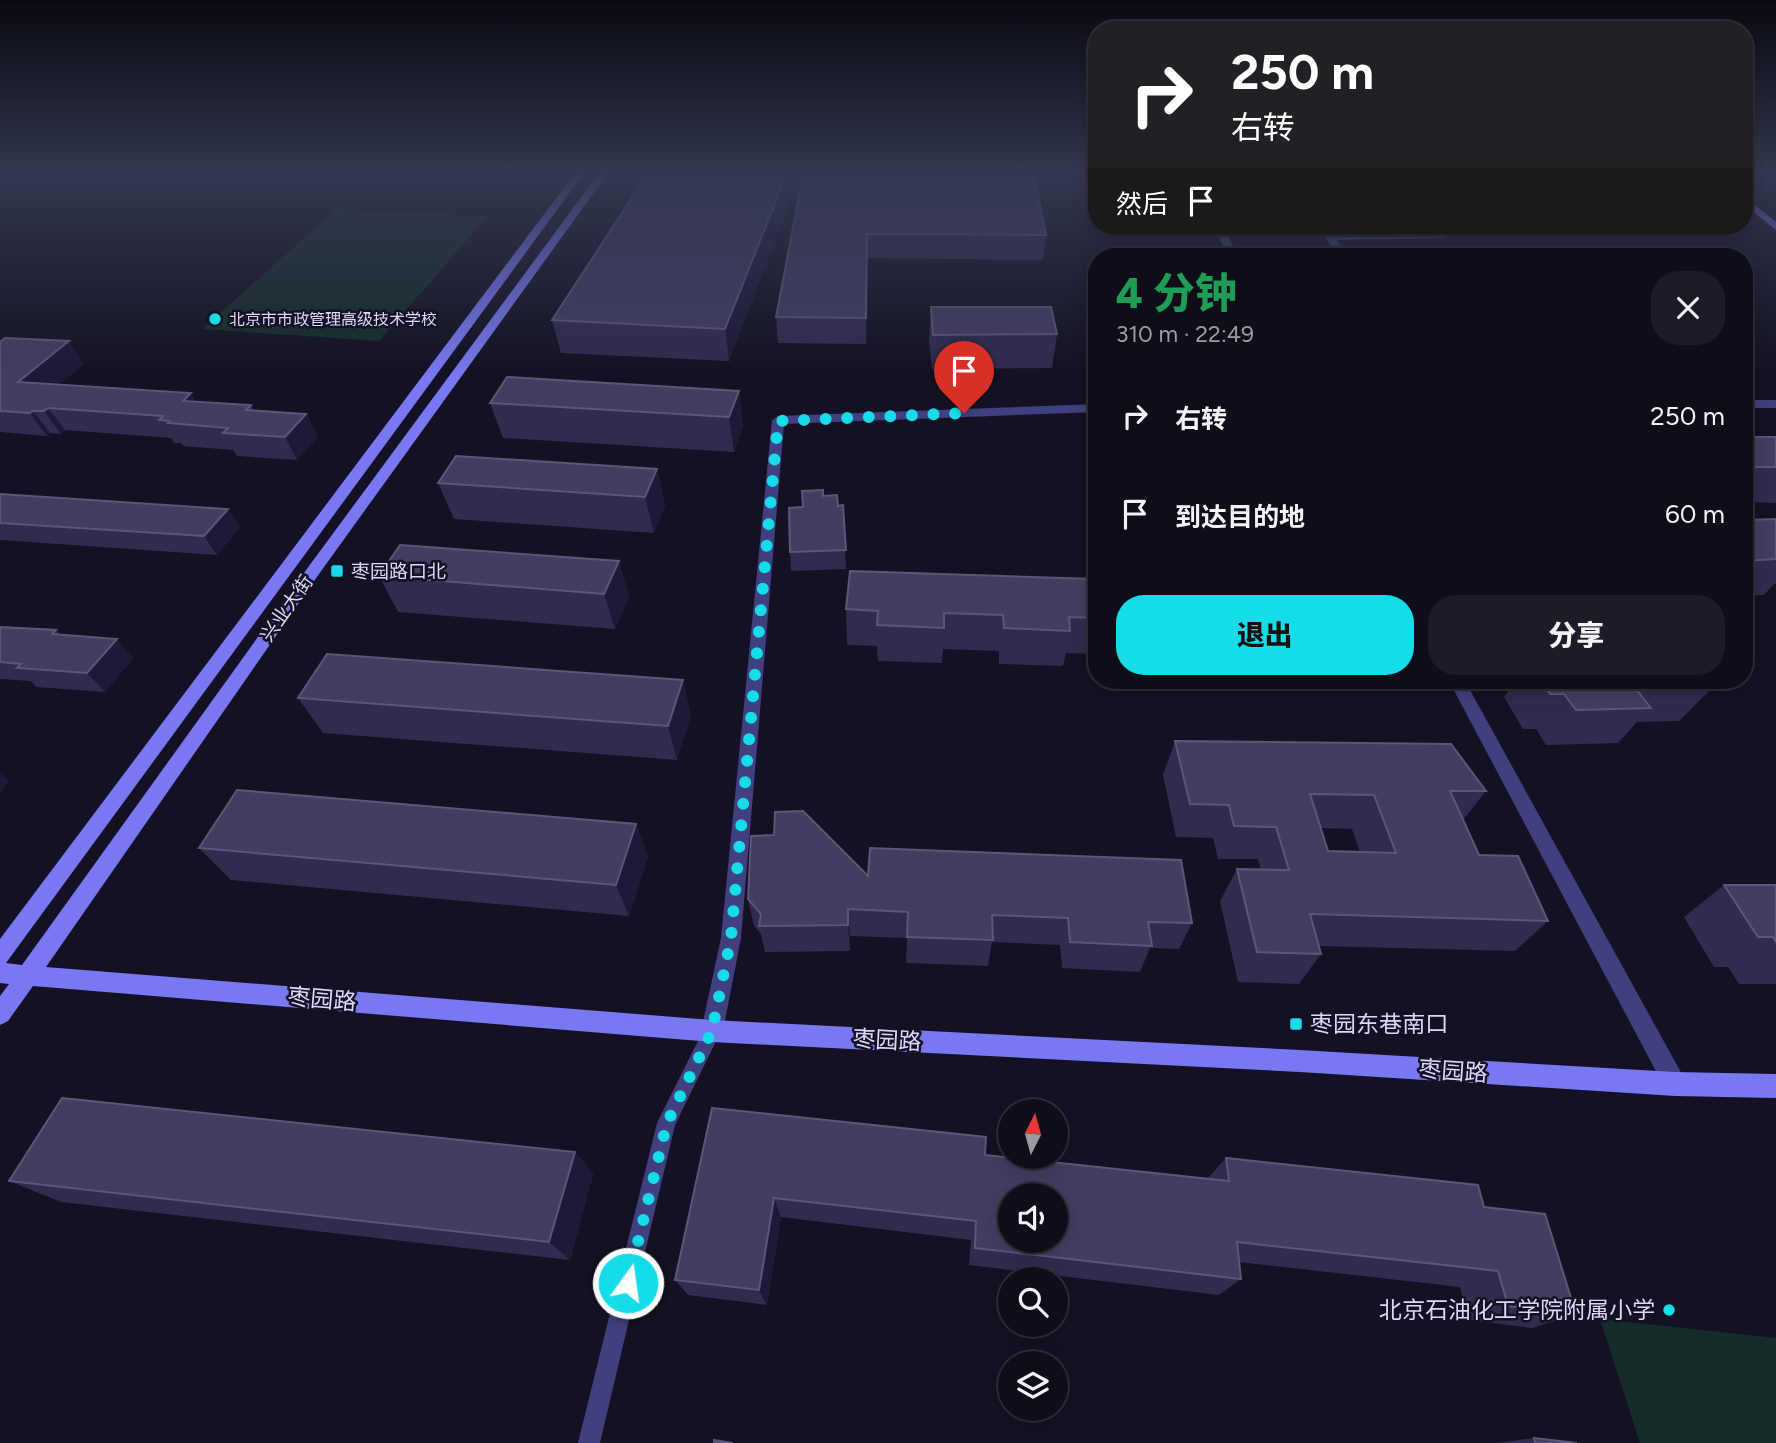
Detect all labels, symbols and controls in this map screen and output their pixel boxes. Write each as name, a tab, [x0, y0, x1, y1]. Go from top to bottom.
text: 250 m	[1231, 42, 1374, 101]
icon: right	[1116, 49, 1207, 140]
text: 右转	[1231, 109, 1295, 147]
icon: arrive	[1182, 182, 1220, 220]
text: 然后	[1116, 188, 1168, 220]
text: 4 分钟	[1116, 268, 1237, 319]
button: close	[1651, 271, 1725, 345]
place label: 北京市市政管理高级技术学校	[229, 310, 437, 329]
marker: 北京市市政管理高级技术学校	[207, 311, 223, 327]
text: 310 m · 22:49	[1116, 320, 1254, 348]
pin	[934, 341, 994, 413]
icon: arrive	[945, 352, 983, 390]
icon: right	[1116, 397, 1154, 435]
text: 250 m	[1650, 400, 1725, 432]
text: 右转	[1175, 403, 1227, 435]
icon: arrive	[1116, 495, 1154, 533]
text: 60 m	[1665, 498, 1725, 530]
text: 到达目的地	[1175, 501, 1305, 533]
place label: 枣园路口北	[351, 560, 446, 583]
marker: 枣园路口北	[329, 563, 345, 579]
street label: 兴业大街	[255, 571, 318, 646]
button: 退出	[1116, 595, 1414, 675]
button: 分享	[1428, 595, 1725, 675]
street label: 枣园路	[286, 982, 358, 1016]
place label: 枣园东巷南口	[1310, 1010, 1448, 1038]
marker: 枣园东巷南口	[1288, 1016, 1304, 1032]
street label: 枣园路	[852, 1024, 922, 1056]
street label: 枣园路	[1418, 1055, 1488, 1087]
north arrow	[998, 1099, 1068, 1169]
map controls	[998, 1099, 1068, 1421]
button: sound	[998, 1183, 1068, 1253]
position arrow	[591, 1246, 665, 1320]
button: search	[998, 1267, 1068, 1337]
place label: 北京石油化工学院附属小学	[1379, 1296, 1655, 1324]
marker: 北京石油化工学院附属小学	[1661, 1302, 1677, 1318]
button: layers	[998, 1351, 1068, 1421]

